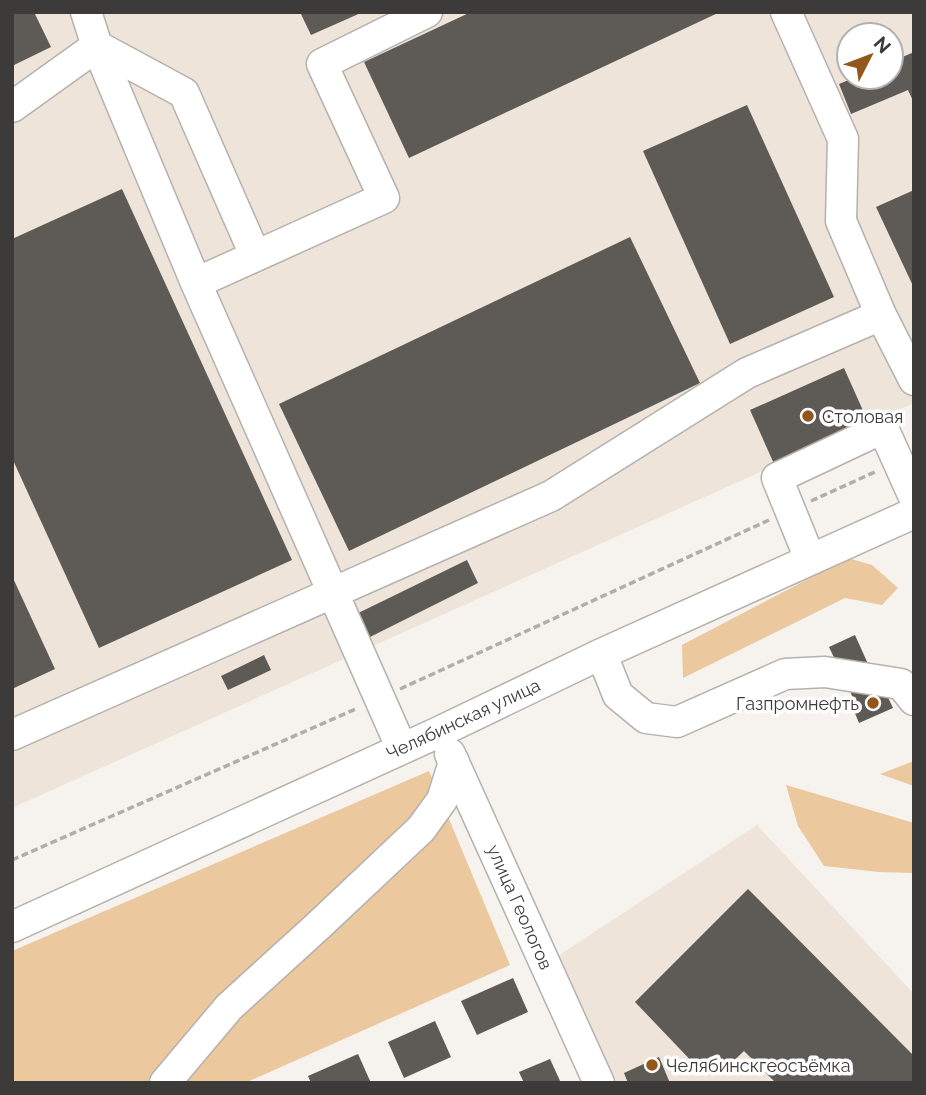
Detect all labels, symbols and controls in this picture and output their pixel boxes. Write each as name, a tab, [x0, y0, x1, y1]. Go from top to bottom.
north arrow	[835, 21, 905, 91]
text: N	[870, 32, 896, 57]
place label: Столовая	[822, 406, 903, 427]
marker: Столовая	[800, 408, 816, 424]
street label: Челябинская улица	[383, 674, 543, 764]
place label: Газпромнефть	[736, 693, 859, 714]
marker: Газпромнефть	[865, 695, 881, 711]
street label: улица Геологов	[483, 841, 557, 973]
place label: Челябинскгеосъёмка	[666, 1055, 850, 1076]
marker: Челябинскгеосъёмка	[644, 1057, 660, 1073]

